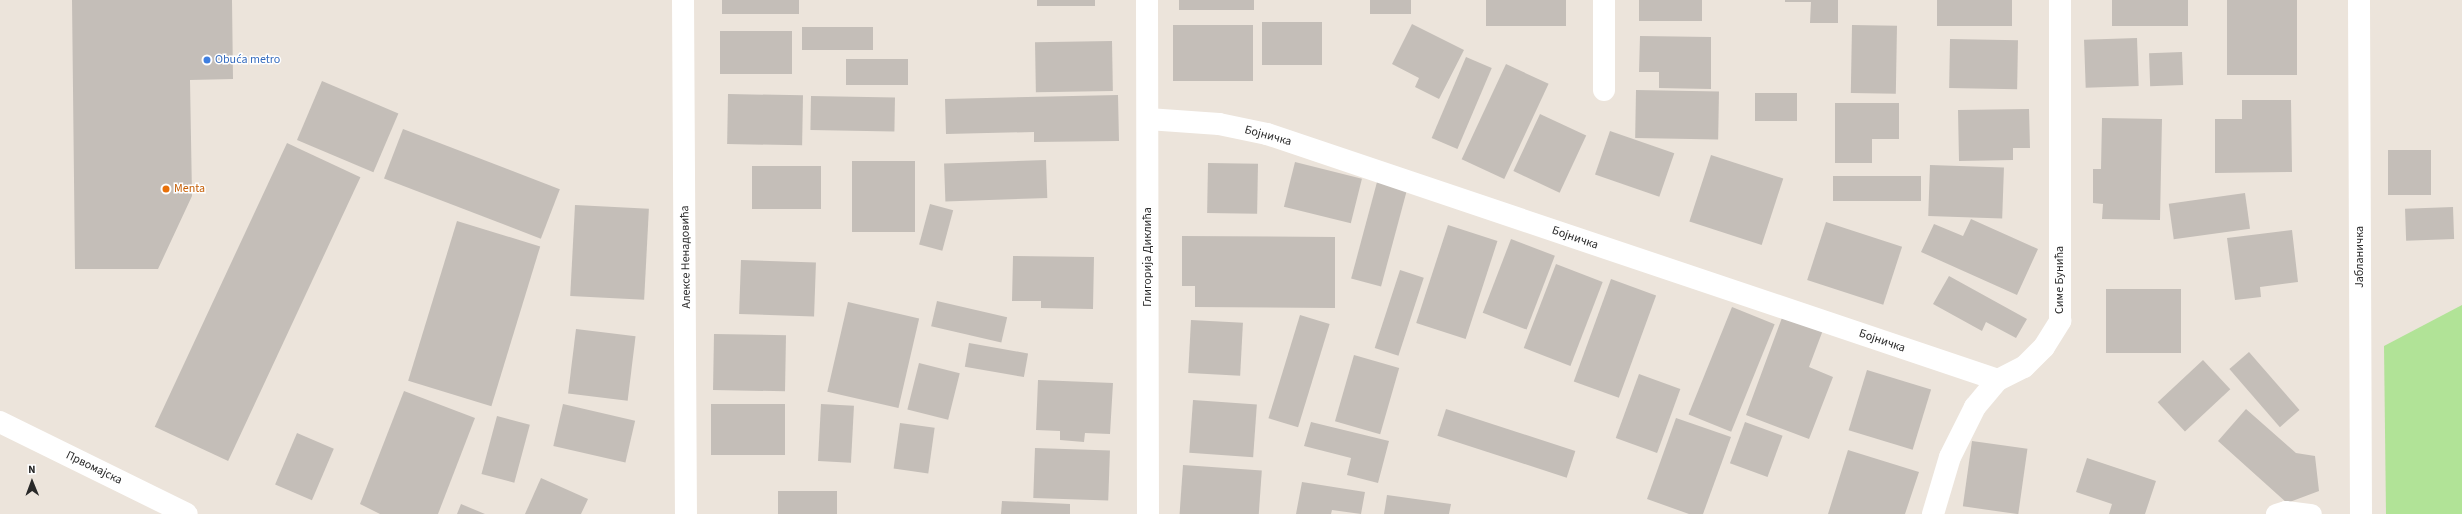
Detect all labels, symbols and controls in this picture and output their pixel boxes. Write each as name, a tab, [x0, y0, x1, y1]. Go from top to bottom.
place label: Obuća metro	[215, 53, 280, 67]
marker: Obuća metro	[202, 55, 212, 65]
street label: Бојничка	[1243, 123, 1293, 149]
place label: Menta	[174, 182, 205, 196]
marker: Menta	[161, 184, 171, 194]
street label: Алексе Ненадовића	[678, 205, 694, 309]
street label: Глигорија Диклића	[1141, 207, 1155, 307]
street label: Бојничка	[1550, 223, 1600, 253]
street label: Јабланичка	[2353, 226, 2367, 288]
street label: Симе Бунића	[2053, 246, 2067, 314]
street label: Бојничка	[1857, 326, 1907, 356]
street label: Првомајска	[63, 448, 125, 488]
north arrow	[12, 462, 52, 502]
text: N	[28, 462, 36, 477]

